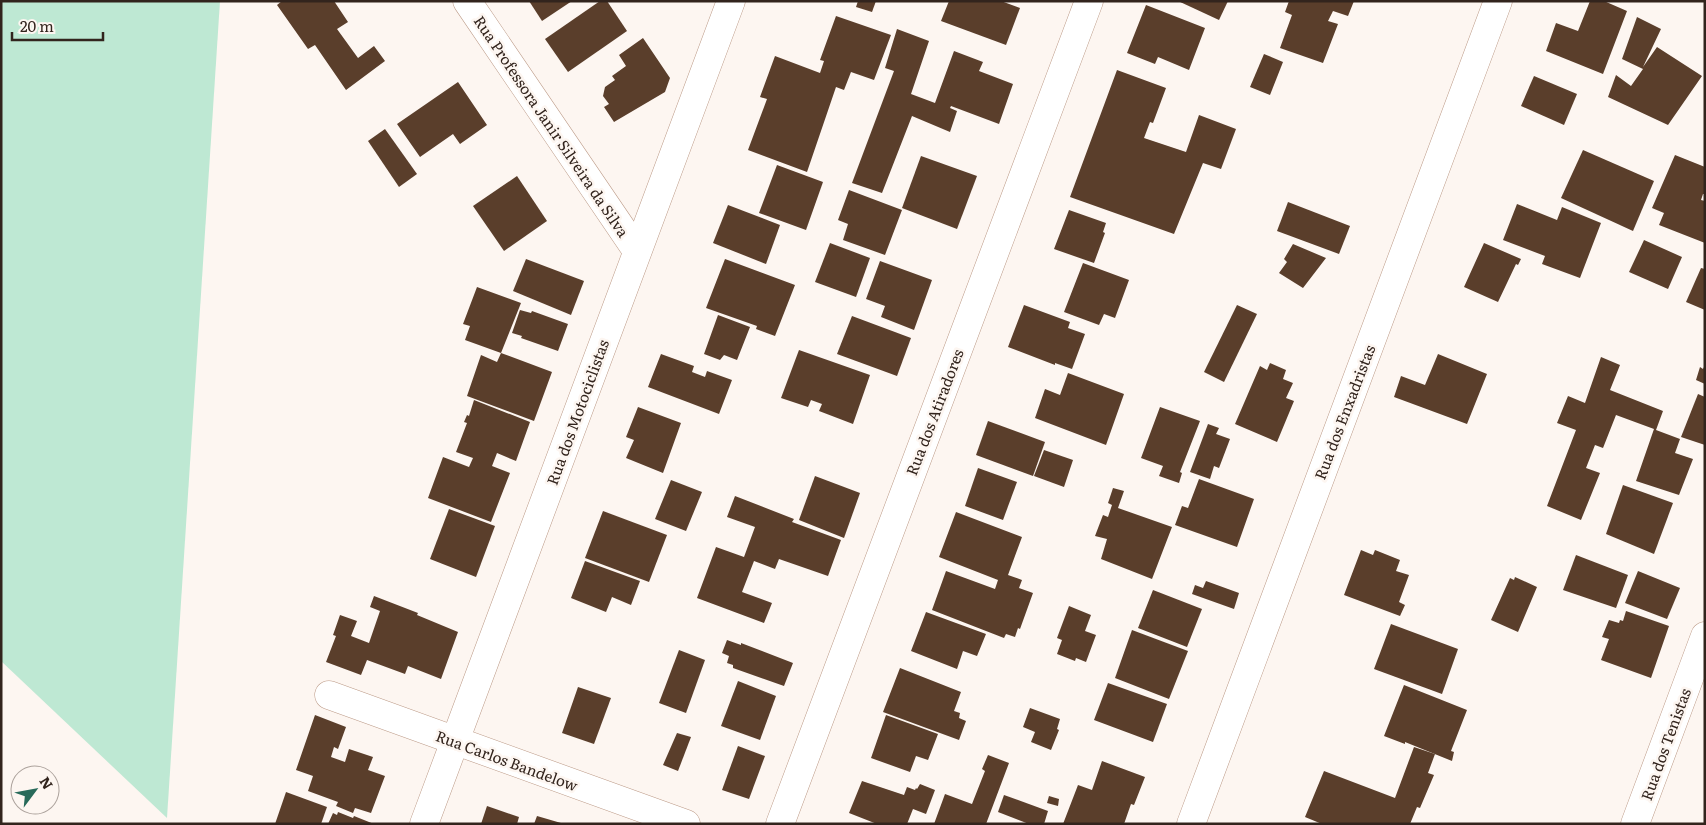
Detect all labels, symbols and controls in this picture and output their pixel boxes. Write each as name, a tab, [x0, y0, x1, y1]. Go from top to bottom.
scale bar	[12, 10, 104, 42]
street label: Rua Professora Janir Silveira da Silva	[469, 10, 636, 242]
text: 20 m	[20, 14, 54, 37]
street label: Rua dos Motociclistas	[540, 336, 614, 488]
street label: Rua dos Enxadristas	[1308, 341, 1380, 483]
street label: Rua dos Atiradores	[899, 345, 969, 478]
street label: Rua dos Tenistas	[1634, 684, 1696, 803]
street label: Rua Carlos Bandelow	[433, 724, 581, 796]
north arrow	[10, 765, 60, 815]
text: N	[35, 772, 59, 793]

